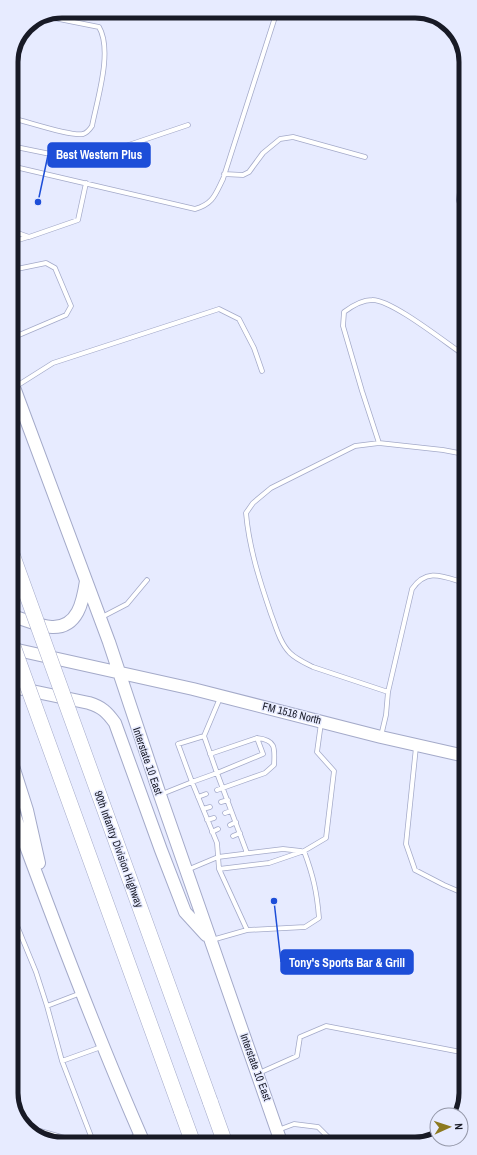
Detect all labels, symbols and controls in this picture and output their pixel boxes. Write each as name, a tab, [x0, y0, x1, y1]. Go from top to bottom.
callout: Best Western Plus	[48, 143, 150, 167]
text: Best Western Plus	[56, 147, 143, 163]
street label: FM 1516 North	[261, 699, 323, 727]
street label: Interstate 10 East	[130, 725, 166, 797]
street label: 90th Infantry Division Highway	[91, 789, 147, 910]
callout: Tony's Sports Bar & Grill	[281, 950, 413, 974]
text: Tony's Sports Bar & Grill	[289, 955, 405, 971]
street label: Interstate 10 East	[237, 1031, 275, 1103]
north arrow	[429, 1107, 469, 1147]
text: N	[452, 1123, 466, 1130]

